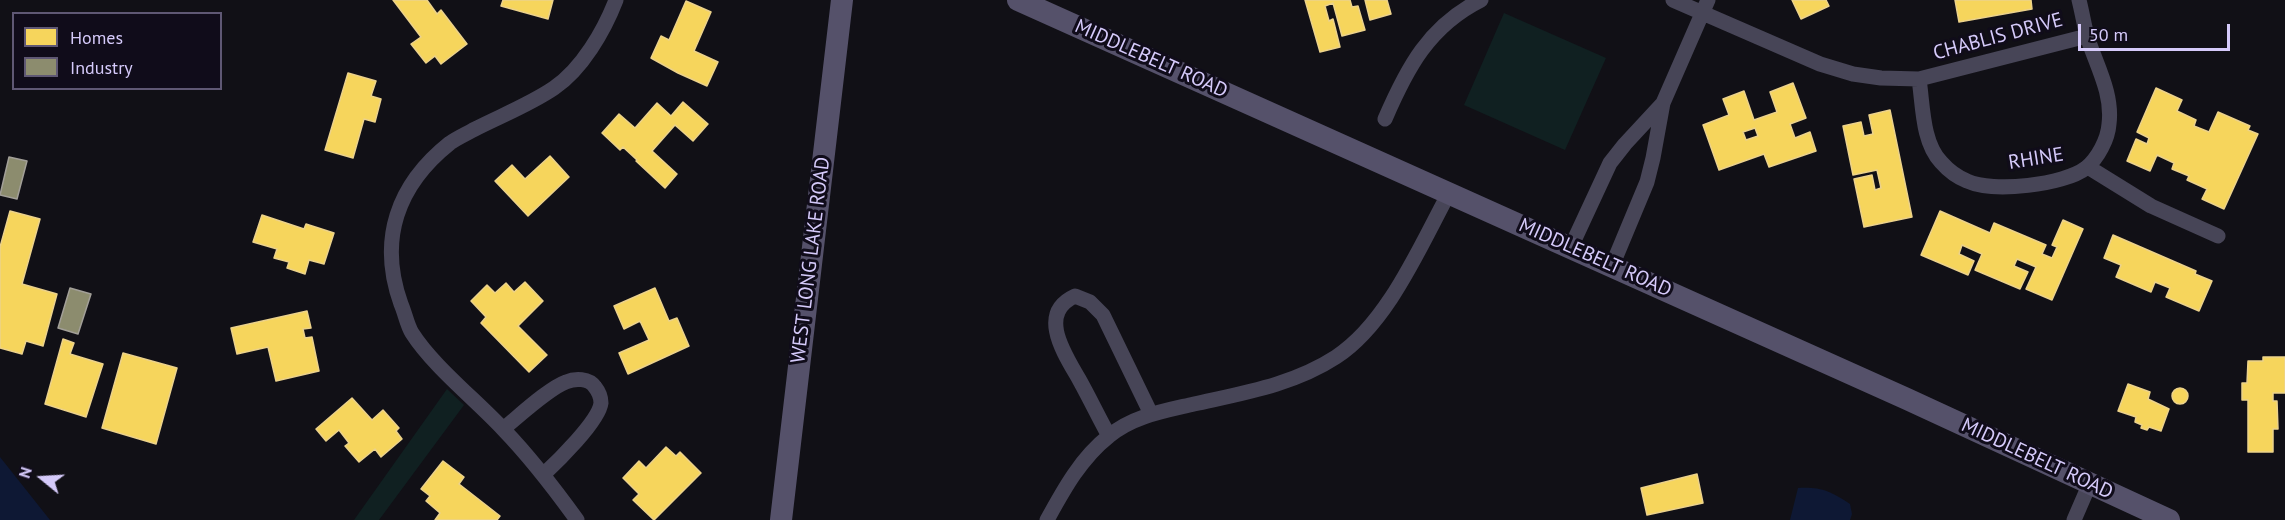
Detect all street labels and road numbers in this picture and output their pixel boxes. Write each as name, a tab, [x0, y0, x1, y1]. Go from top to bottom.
street label: CHABLIS DRIVE	[1931, 8, 2065, 66]
street label: MIDDLEBELT ROAD	[1071, 15, 1231, 103]
street label: RHINE	[2007, 143, 2065, 175]
street label: WEST LONG LAKE ROAD	[786, 156, 836, 364]
street label: MIDDLEBELT ROAD	[1515, 214, 1675, 302]
street label: MIDDLEBELT ROAD	[1957, 413, 2117, 505]

